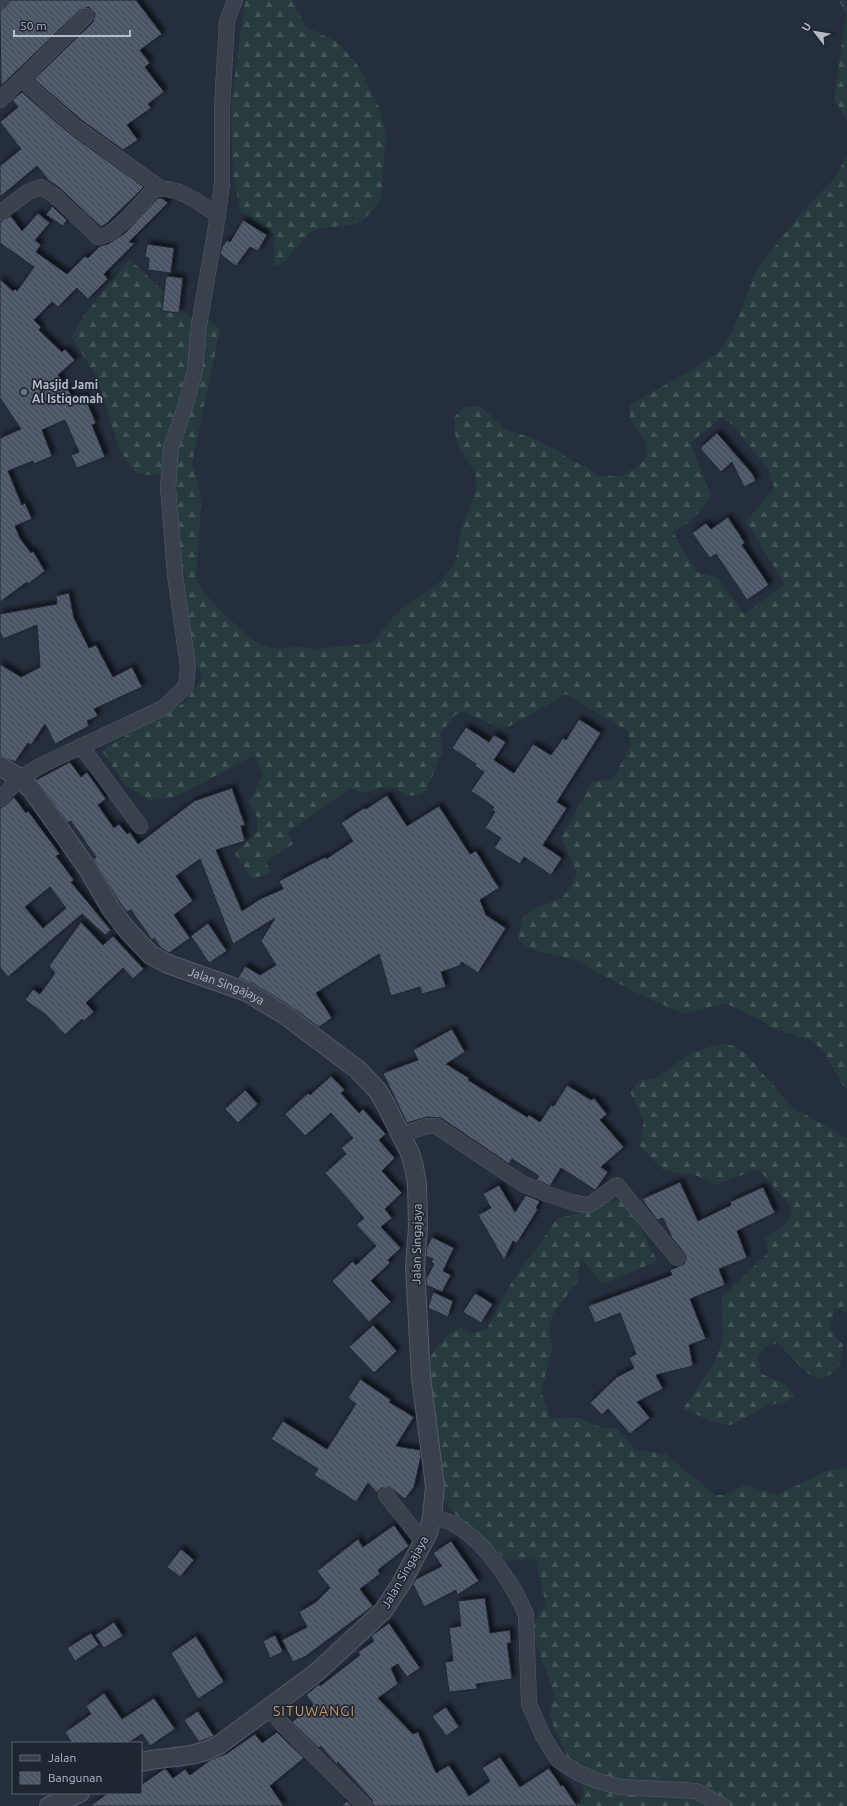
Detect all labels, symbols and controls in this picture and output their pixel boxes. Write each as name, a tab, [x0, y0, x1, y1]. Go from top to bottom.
scale bar	[14, 12, 130, 38]
north arrow	[795, 12, 835, 52]
text: 50 m	[20, 19, 47, 32]
text: U	[799, 20, 814, 33]
place label: Masjid Jami Al Istiqomah	[32, 378, 103, 405]
marker: Masjid Jami Al Istiqomah	[19, 387, 29, 397]
street label: Jalan Singajaya	[187, 965, 267, 1007]
street label: Jalan Singajaya	[409, 1203, 424, 1285]
street label: Jalan Singajaya	[379, 1533, 430, 1610]
district label: SITUWANGI	[273, 1703, 355, 1719]
legend	[12, 1742, 142, 1794]
text: Jalan	[48, 1751, 76, 1764]
text: Bangunan	[48, 1771, 102, 1784]

